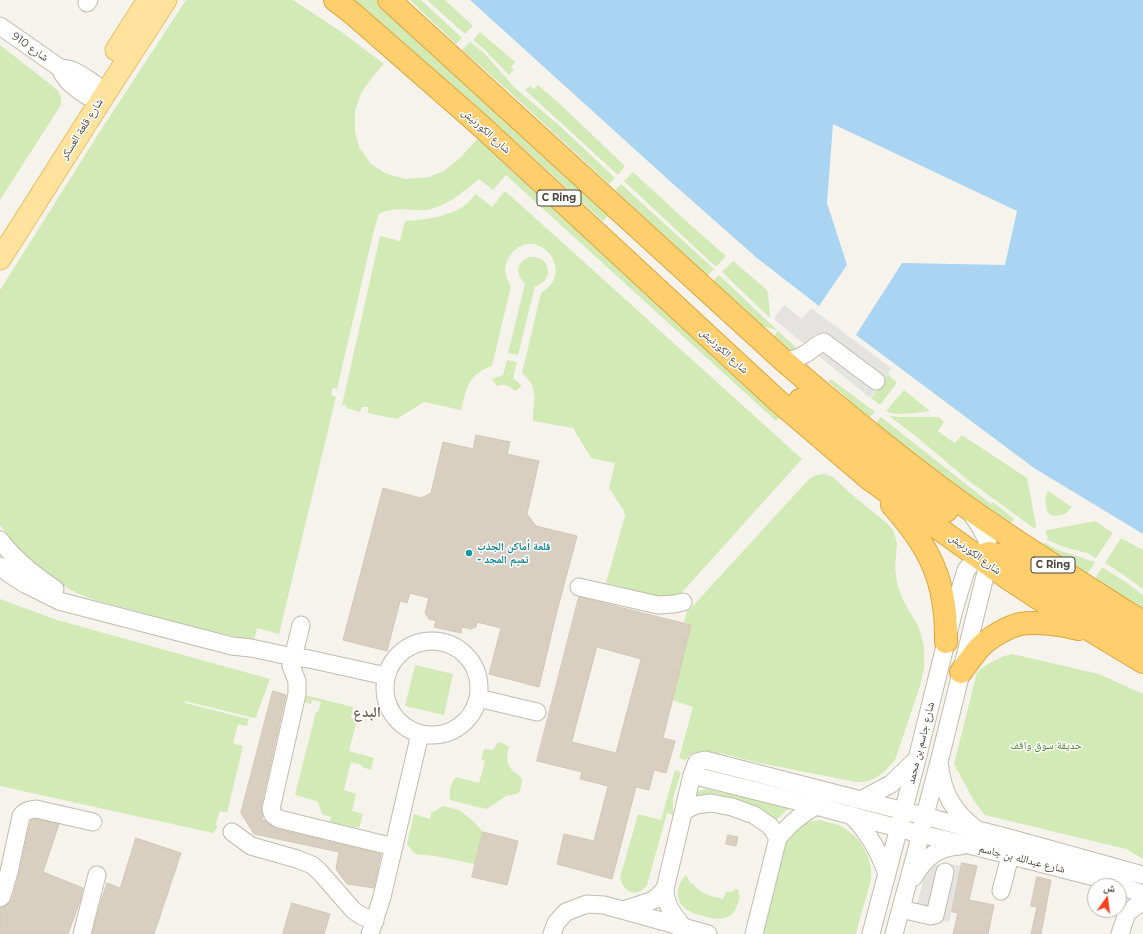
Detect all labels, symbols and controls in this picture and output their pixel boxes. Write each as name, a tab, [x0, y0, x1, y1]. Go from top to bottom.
street label: شارع 910	[9, 30, 51, 64]
street label: شارع قلعة العسكر	[58, 96, 106, 162]
street label: شارع الكورنيش	[459, 106, 513, 156]
road number: C Ring	[537, 190, 581, 206]
street label: شارع الكورنيش	[697, 325, 751, 377]
street label: شارع الكورنيش	[946, 531, 1004, 577]
place label: قلعة أماكن الجذب - تميم المجد	[477, 540, 551, 566]
marker: قلعة أماكن الجذب - تميم المجد	[464, 548, 474, 558]
road number: C Ring	[1031, 557, 1075, 573]
street label: شارع جاسم بن محمد	[904, 701, 938, 785]
district label: البدع	[353, 704, 381, 722]
park label: حديقة سوق واقف	[1010, 739, 1082, 753]
street label: شارع عبدالله بن جاسم	[977, 842, 1067, 876]
north arrow	[1087, 878, 1127, 918]
text: ش	[1102, 879, 1117, 896]

